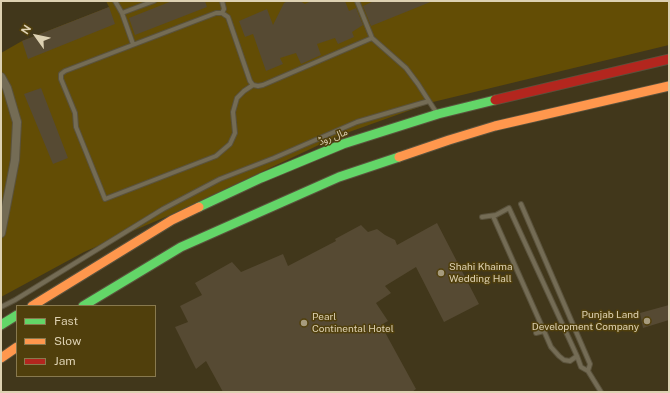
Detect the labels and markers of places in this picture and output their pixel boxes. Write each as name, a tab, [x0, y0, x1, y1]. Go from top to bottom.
place label: Shahi Khaima Wedding Hall	[449, 261, 512, 284]
marker: Shahi Khaima Wedding Hall	[436, 268, 446, 278]
place label: Punjab Land Development Company	[532, 309, 639, 332]
place label: Pearl Continental Hotel	[312, 311, 394, 334]
marker: Punjab Land Development Company	[642, 316, 652, 326]
marker: Pearl Continental Hotel	[299, 318, 309, 328]

